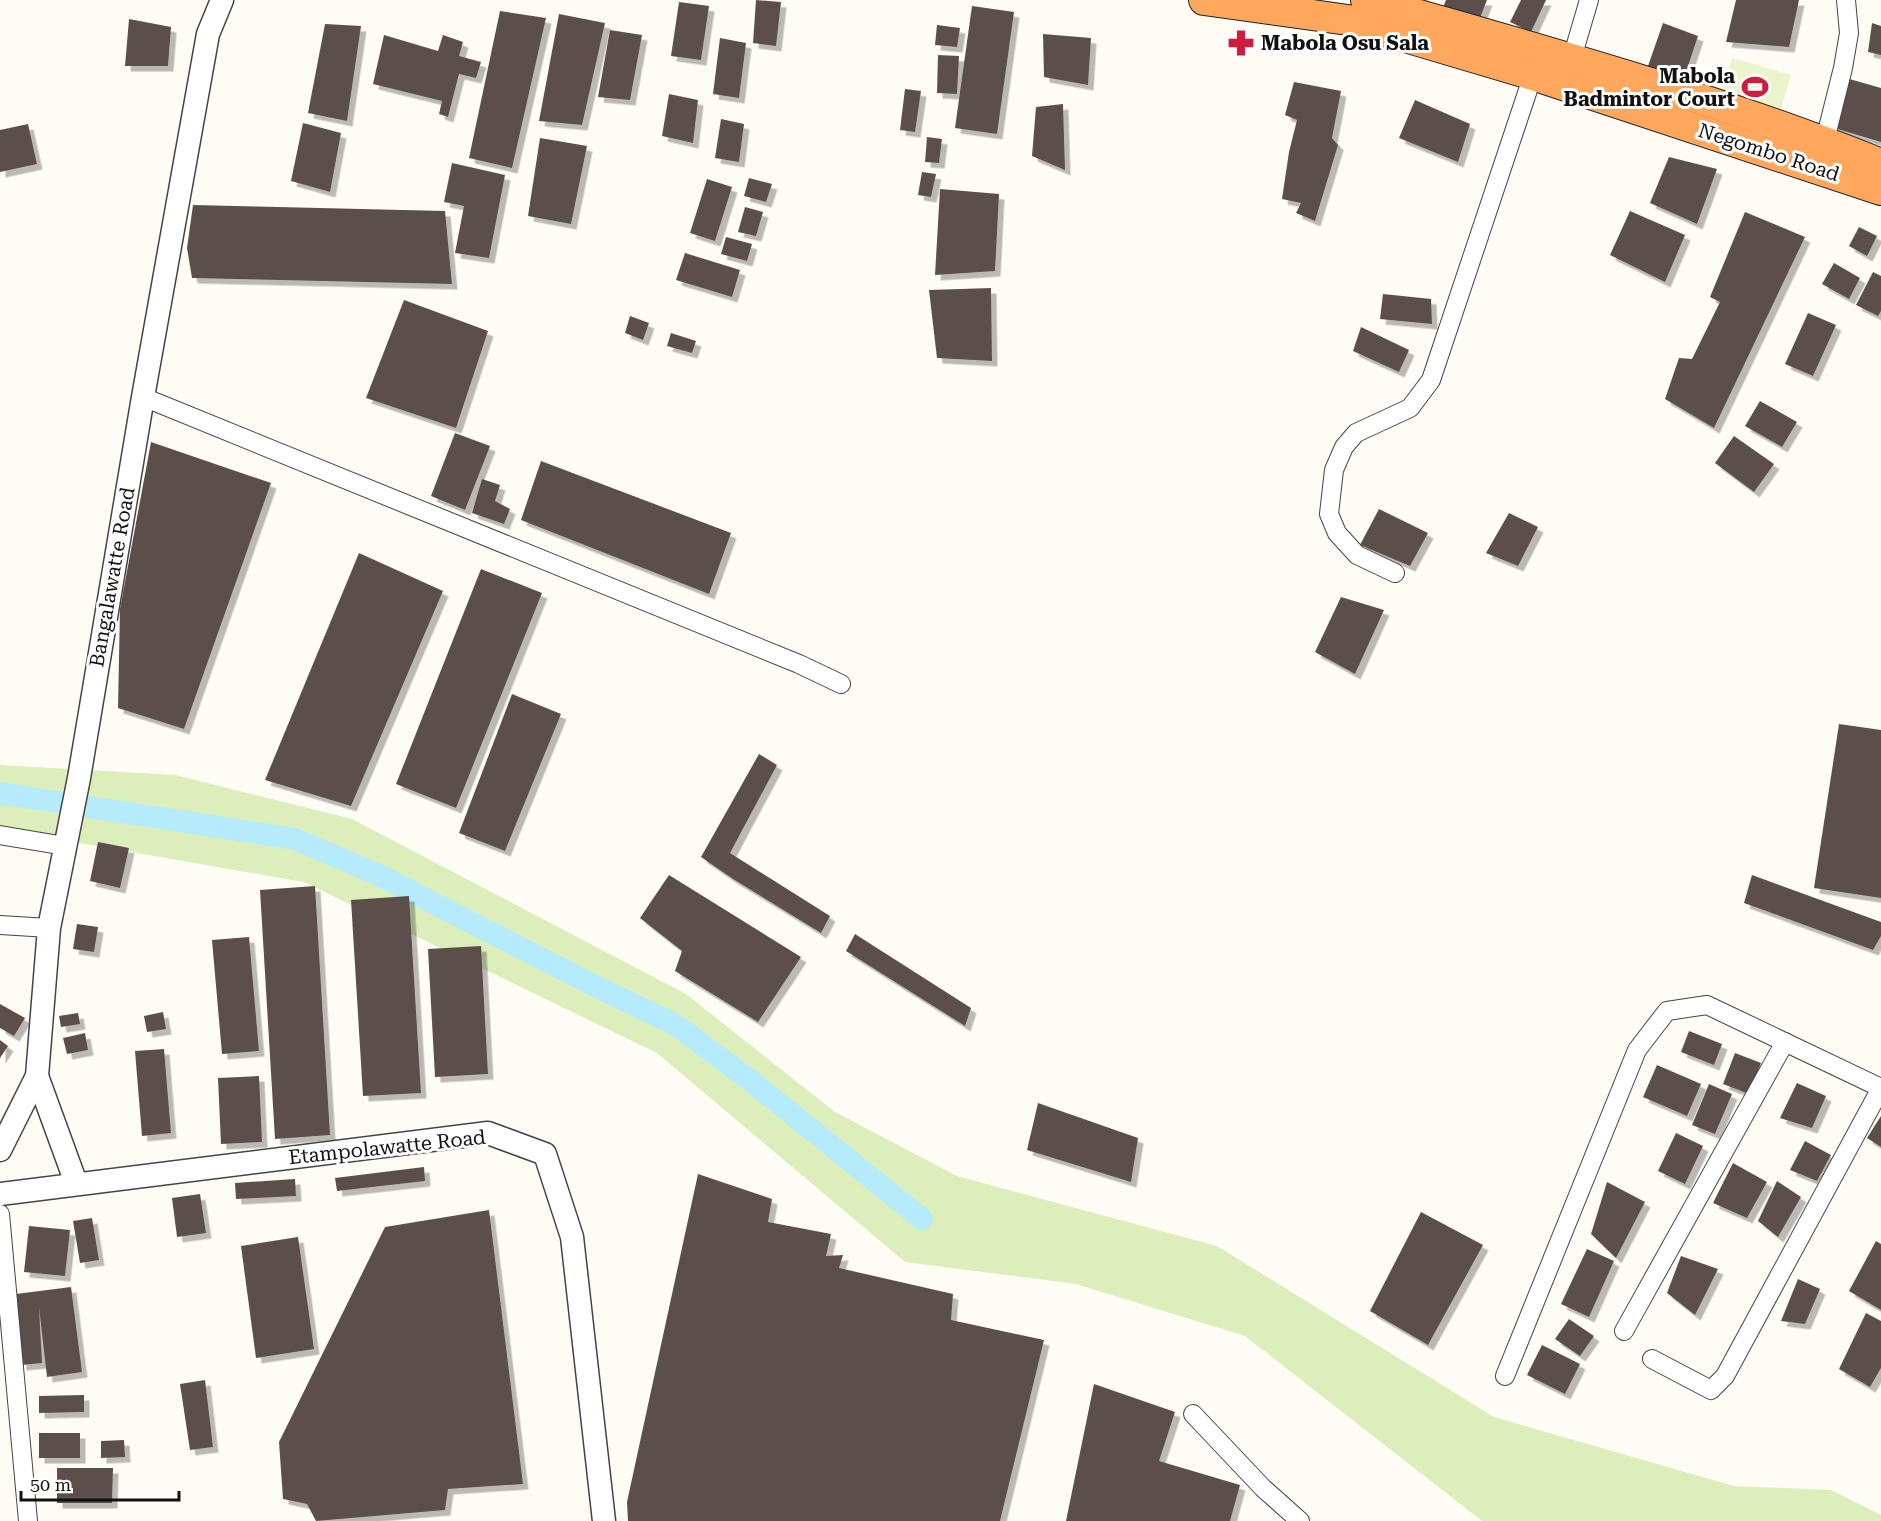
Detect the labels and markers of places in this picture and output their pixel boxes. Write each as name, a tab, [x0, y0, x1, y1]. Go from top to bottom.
pharmacy icon: Mabola Osu Sala	[1226, 28, 1256, 58]
place label: Mabola Osu Sala	[1261, 31, 1429, 55]
place label: Mabola Badmintor Court	[1564, 64, 1735, 111]
sports icon: Mabola Badmintor Court	[1740, 72, 1770, 102]

